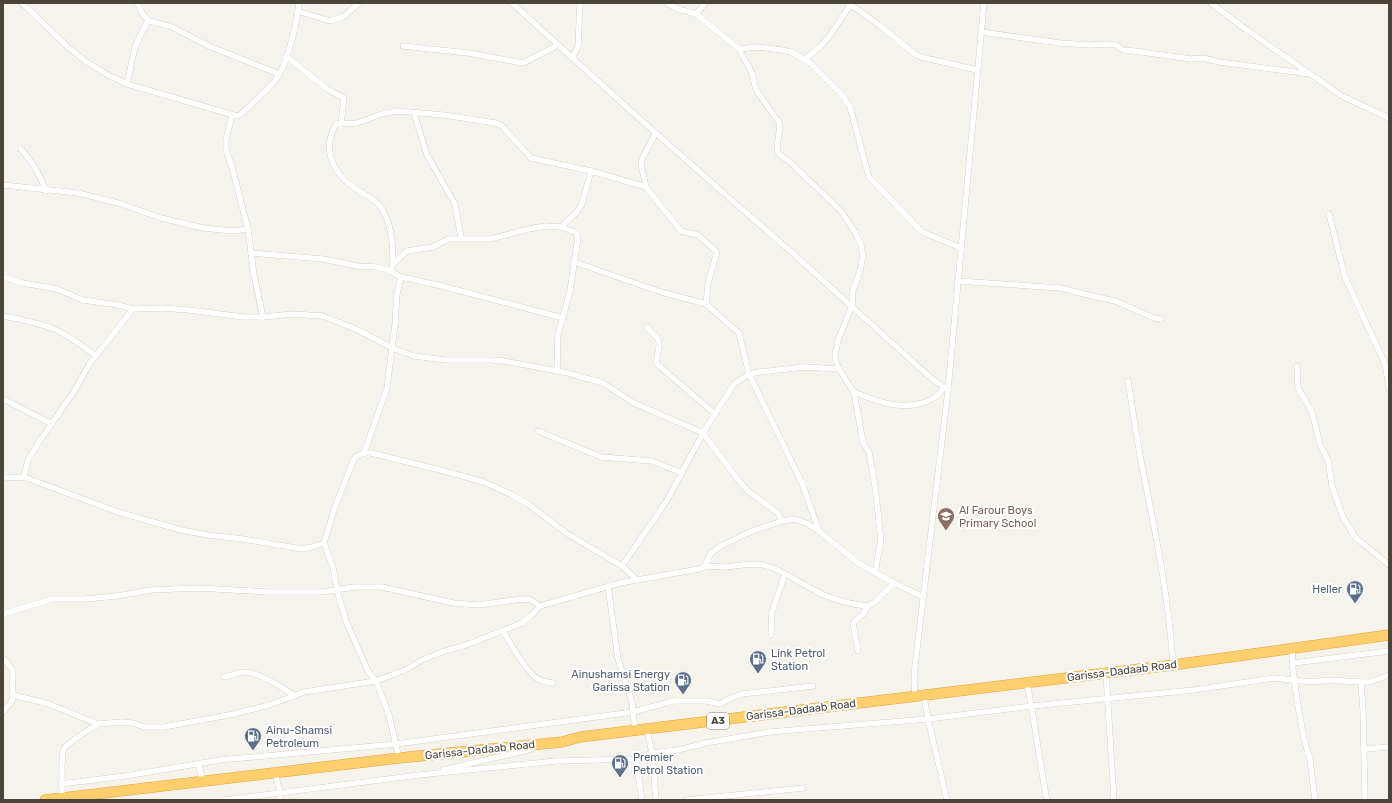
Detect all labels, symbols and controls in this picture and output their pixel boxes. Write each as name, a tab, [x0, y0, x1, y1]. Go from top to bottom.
place label: Al Farour Boys Primary School	[959, 504, 1036, 530]
school or university icon: Al Farour Boys Primary School	[936, 506, 956, 531]
fuel station icon: Heller	[1345, 579, 1365, 604]
place label: Heller	[1312, 583, 1343, 596]
place label: Link Petrol Station	[771, 647, 825, 673]
fuel station icon: Link Petrol Station	[748, 649, 768, 674]
street label: Garissa-Dadaab Road	[1066, 658, 1178, 684]
place label: Ainushamsi Energy Garissa Station	[571, 668, 670, 694]
fuel station icon: Ainushamsi Energy Garissa Station	[673, 670, 693, 695]
street label: Garissa-Dadaab Road	[745, 697, 857, 723]
road number: A3	[707, 713, 729, 729]
place label: Ainu-Shamsi Petroleum	[266, 724, 332, 750]
fuel station icon: Ainu-Shamsi Petroleum	[243, 726, 263, 751]
street label: Garissa-Dadaab Road	[424, 738, 536, 762]
place label: Premier Petrol Station	[633, 751, 703, 777]
fuel station icon: Premier Petrol Station	[610, 753, 630, 778]

